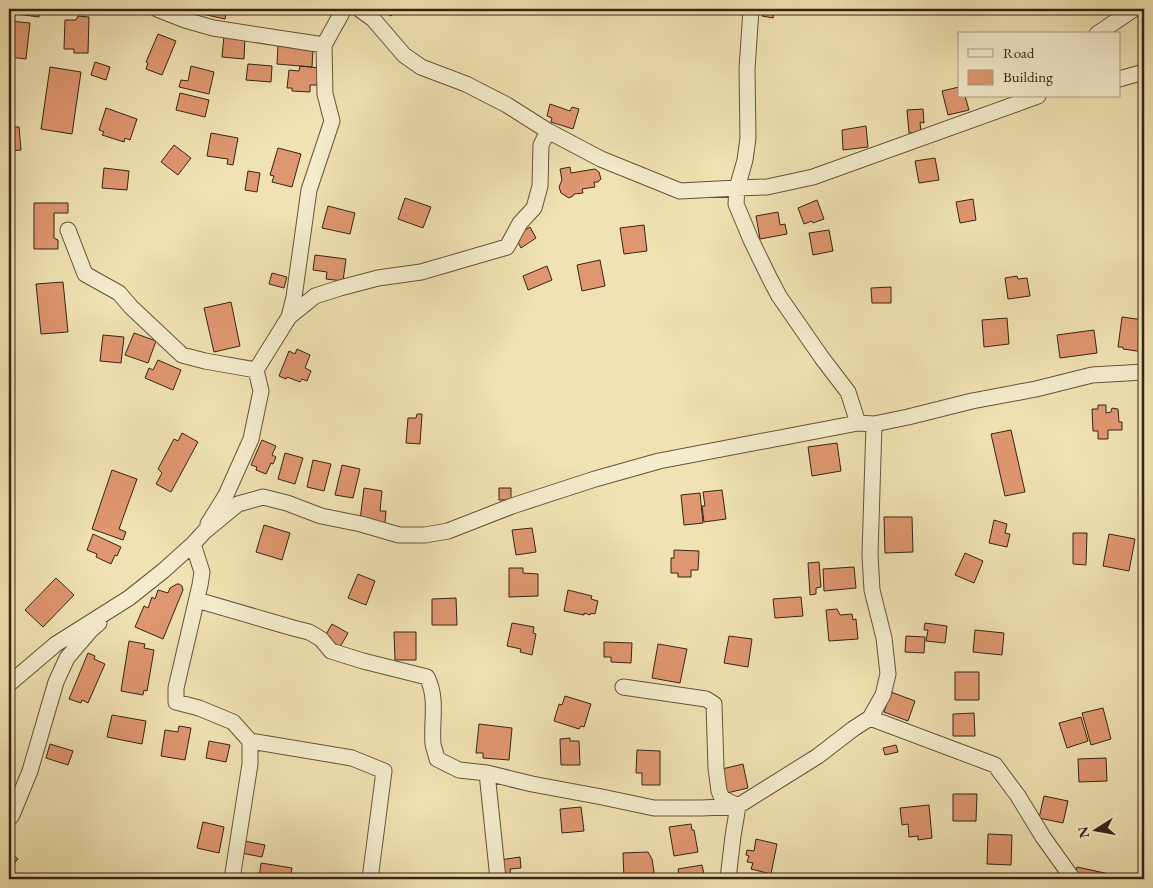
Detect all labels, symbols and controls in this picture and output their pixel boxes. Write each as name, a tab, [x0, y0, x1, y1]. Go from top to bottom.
legend	[958, 32, 1120, 98]
text: Road	[1003, 43, 1035, 62]
text: Building	[1003, 67, 1053, 86]
north arrow	[1070, 806, 1120, 856]
text: N	[1073, 825, 1093, 840]

